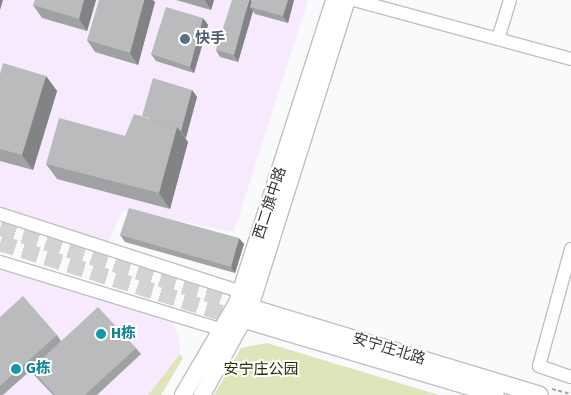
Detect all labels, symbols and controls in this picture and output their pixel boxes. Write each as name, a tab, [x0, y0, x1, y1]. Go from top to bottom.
place label: 快手	[195, 30, 225, 48]
marker: 快手	[179, 33, 191, 45]
street label: 西二旗中路	[250, 165, 290, 241]
place label: H栋	[111, 325, 136, 343]
marker: H栋	[95, 328, 107, 340]
street label: 安宁庄北路	[351, 329, 427, 369]
place label: G栋	[26, 360, 51, 378]
park label: 安宁庄公园	[224, 361, 298, 379]
marker: G栋	[10, 363, 22, 375]

